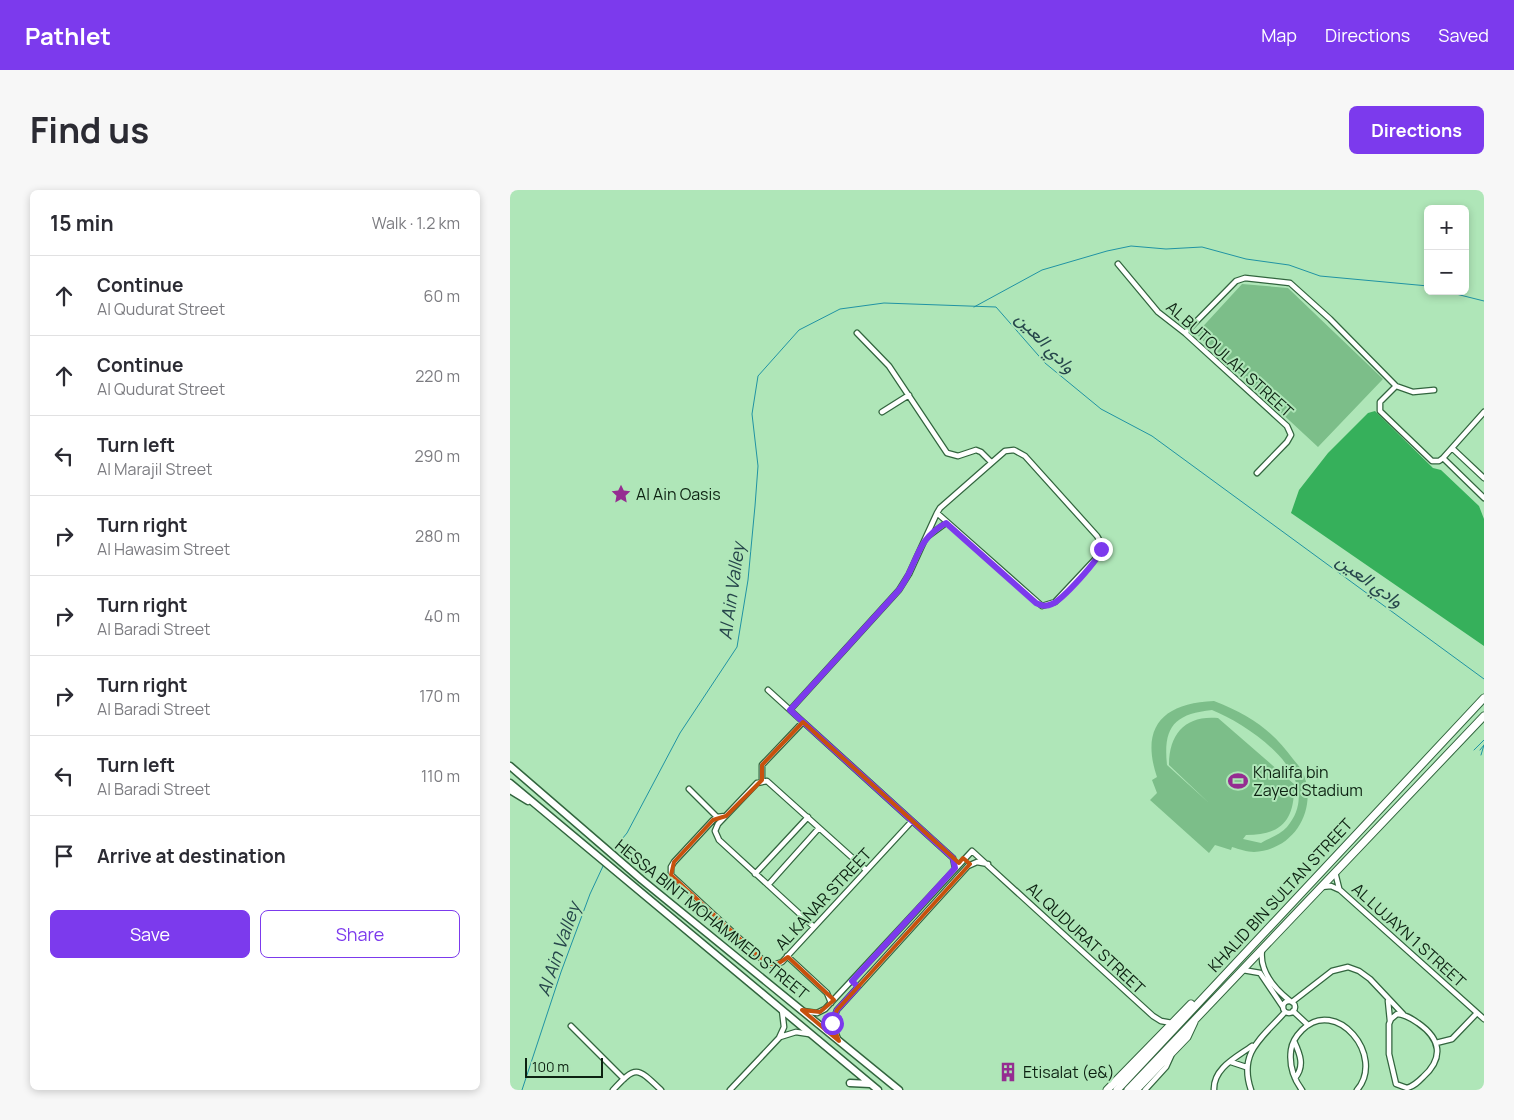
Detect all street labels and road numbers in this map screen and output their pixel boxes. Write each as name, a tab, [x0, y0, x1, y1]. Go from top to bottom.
street label: AL BUTOULAH STREET	[1162, 296, 1299, 422]
street label: KHALID BIN SULTAN STREET	[1203, 813, 1357, 977]
street label: HESSA BINT MOHAMMED STREET	[611, 834, 814, 1004]
street label: AL KANAR STREET	[770, 843, 876, 955]
street label: AL QUDURAT STREET	[1022, 877, 1150, 999]
street label: AL LUJAYN 1 STREET	[1347, 878, 1471, 992]

